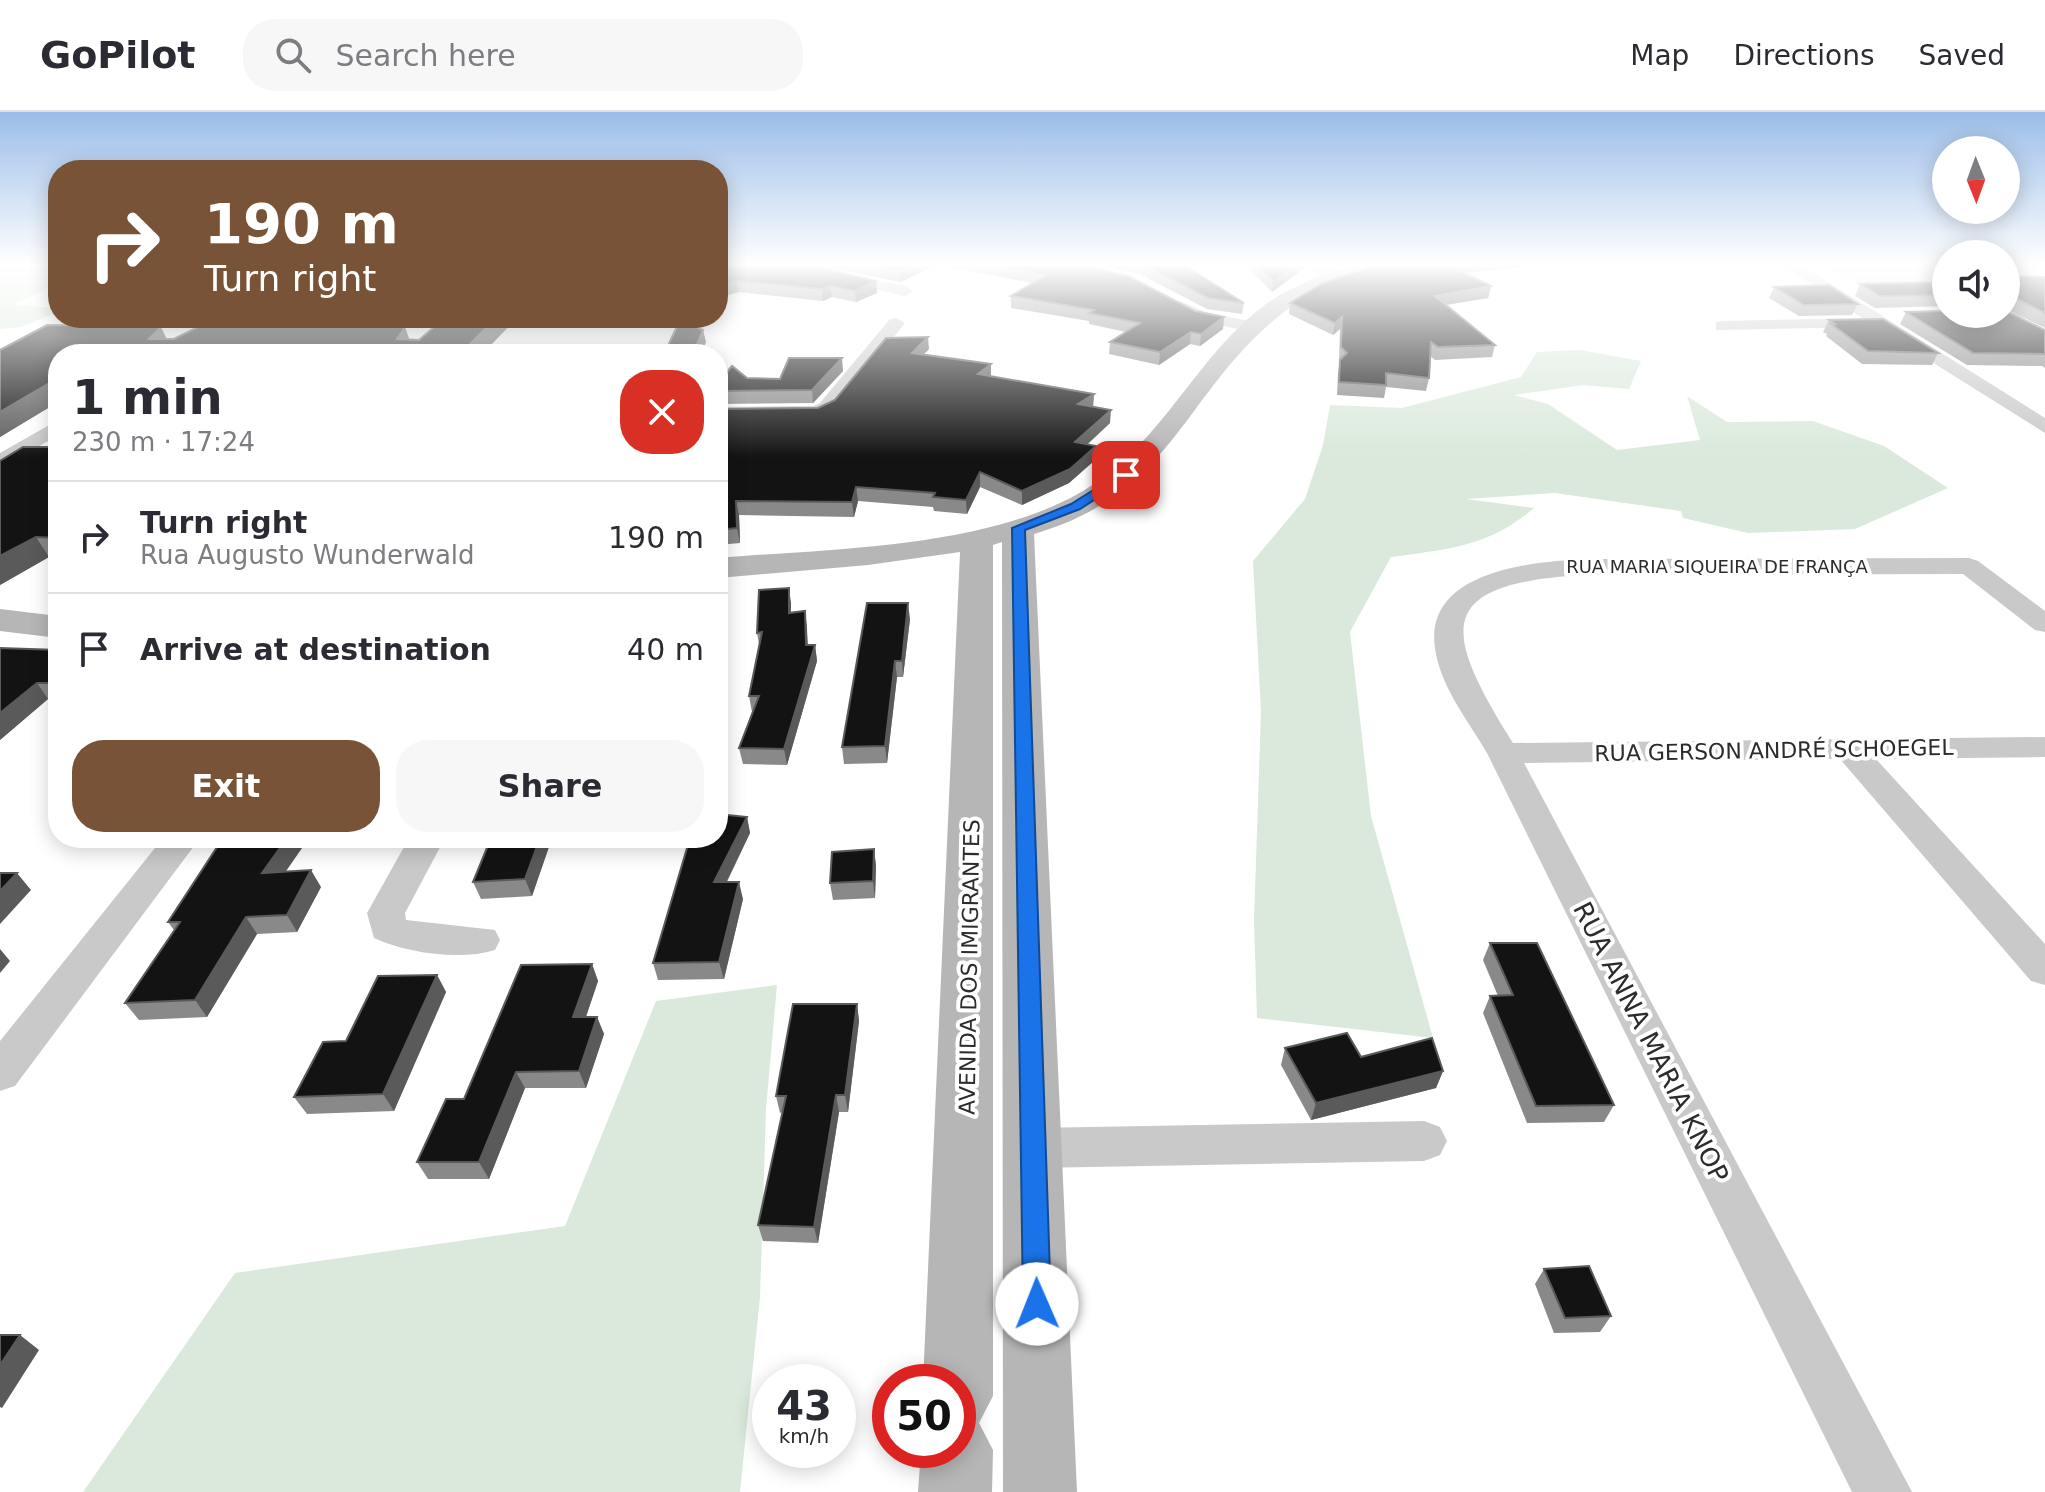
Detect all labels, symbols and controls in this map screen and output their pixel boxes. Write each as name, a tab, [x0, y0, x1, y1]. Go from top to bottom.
search box	[243, 19, 803, 91]
text: GoPilot	[40, 33, 195, 77]
icon: search	[271, 33, 315, 77]
text: Search here	[335, 38, 516, 73]
text: Map	[1630, 39, 1689, 72]
text: Directions	[1733, 39, 1874, 72]
text: Saved	[1918, 39, 2005, 72]
north arrow	[1932, 136, 2020, 224]
map controls	[1932, 136, 2020, 328]
text: 190 m	[204, 191, 399, 256]
icon: right	[72, 192, 176, 296]
button: sound	[1932, 240, 2020, 328]
text: Turn right	[204, 258, 376, 299]
text: 1 min	[72, 369, 223, 425]
button: close	[620, 370, 704, 454]
text: 230 m · 17:24	[72, 427, 255, 457]
pin	[1092, 441, 1160, 509]
icon: arrive	[1104, 453, 1148, 497]
text: Turn right	[140, 505, 307, 540]
icon: right	[72, 515, 116, 559]
text: 190 m	[608, 520, 704, 555]
text: Rua Augusto Wunderwald	[140, 540, 475, 570]
street label: RUA MARIA SIQUEIRA DE FRANÇA	[1566, 556, 1869, 577]
icon: arrive	[72, 627, 116, 671]
text: Arrive at destination	[140, 632, 491, 667]
text: 40 m	[627, 632, 704, 667]
street label: RUA GERSON ANDRÉ SCHOEGEL	[1594, 735, 1955, 766]
button: Exit	[72, 740, 380, 832]
button: Share	[396, 740, 704, 832]
street label: AVENIDA DOS IMIGRANTES	[954, 819, 985, 1115]
street label: RUA ANNA MARIA KNOP	[1567, 897, 1735, 1187]
position arrow	[995, 1262, 1079, 1346]
speed limit sign: 50	[872, 1364, 976, 1468]
text: 43	[776, 1383, 832, 1429]
text: km/h	[779, 1424, 829, 1448]

